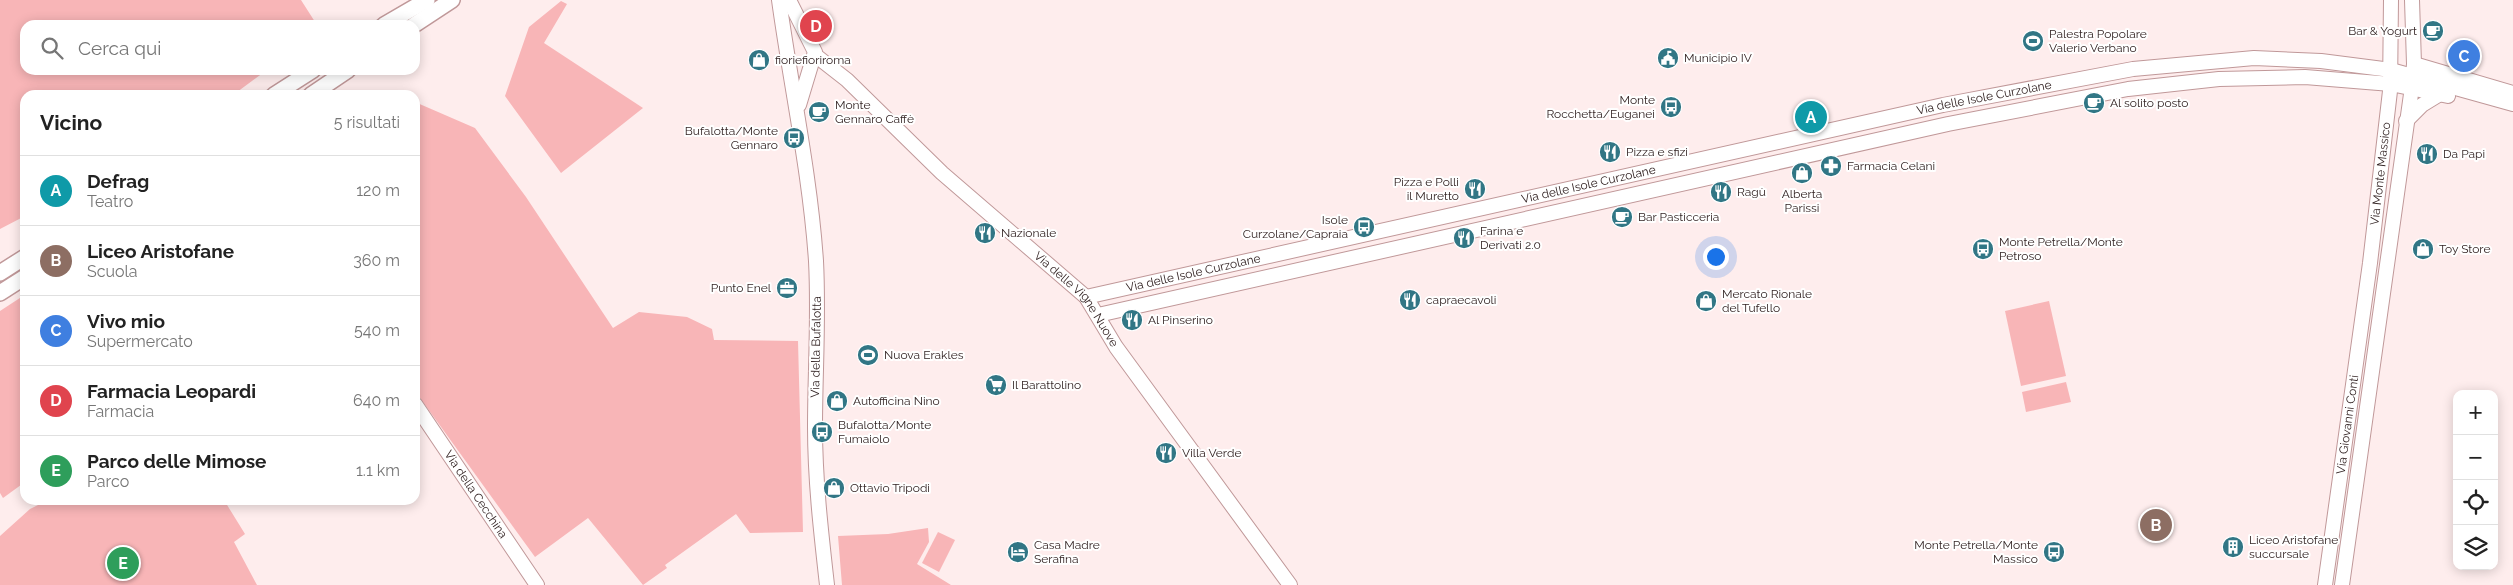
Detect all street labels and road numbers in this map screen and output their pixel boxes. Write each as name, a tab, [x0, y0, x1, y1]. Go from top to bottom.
street label: Via delle Isole Curzolane	[1915, 78, 2053, 118]
street label: Via Monte Massico	[2367, 121, 2393, 226]
street label: Via delle Isole Curzolane	[1520, 163, 1657, 206]
street label: Via delle Vigne Nuove	[1031, 249, 1121, 349]
street label: Via delle Isole Curzolane	[1125, 251, 1262, 295]
street label: Via della Bufalotta	[808, 296, 824, 398]
street label: Via Giovanni Conti	[2334, 374, 2361, 475]
street label: Via della Cecchina	[441, 448, 510, 541]

